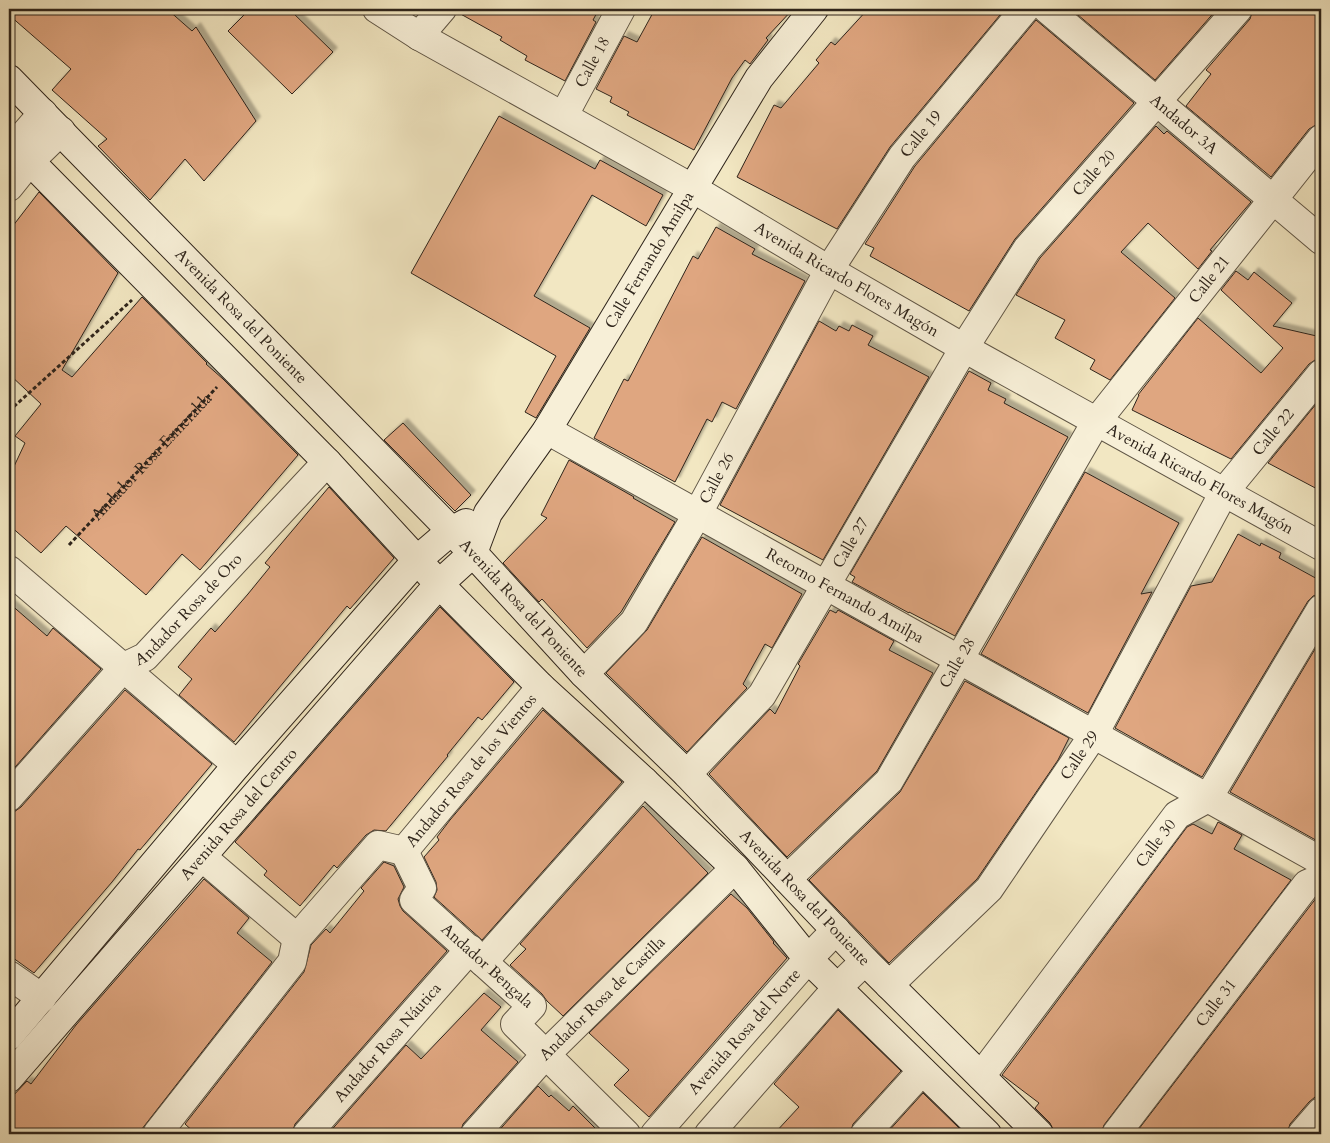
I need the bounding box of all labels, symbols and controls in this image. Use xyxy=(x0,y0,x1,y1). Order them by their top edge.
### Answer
street label: Calle 18 xyxy=(570,33,615,92)
street label: Andador 3A xyxy=(1145,89,1223,160)
street label: Calle 19 xyxy=(895,106,947,162)
street label: Calle 20 xyxy=(1067,145,1120,201)
street label: Calle Fernando Amilpa xyxy=(600,187,699,333)
street label: Avenida Ricardo Flores Magón xyxy=(750,217,943,342)
street label: Avenida Rosa del Poniente xyxy=(170,244,312,389)
street label: Calle 21 xyxy=(1184,251,1235,308)
street label: Andador Rosa Esmeralda xyxy=(86,388,217,525)
street label: Calle 22 xyxy=(1247,404,1299,461)
street label: Avenida Ricardo Flores Magón xyxy=(1103,418,1298,540)
street label: Calle 26 xyxy=(694,449,740,508)
street label: Calle 27 xyxy=(827,513,874,572)
street label: Avenida Rosa del Poniente xyxy=(454,534,593,682)
street label: Retorno Fernando Amilpa xyxy=(762,543,928,649)
street label: Andador Rosa de Oro xyxy=(131,548,248,671)
street label: Calle 28 xyxy=(934,633,981,692)
street label: Andador Rosa de los Vientos xyxy=(401,689,542,852)
street label: Calle 29 xyxy=(1055,726,1104,784)
street label: Avenida Rosa del Centro xyxy=(175,743,303,885)
street label: Calle 30 xyxy=(1130,815,1181,872)
street label: Avenida Rosa del Poniente xyxy=(735,825,875,971)
street label: Andador Bengala xyxy=(436,918,538,1013)
street label: Andador Rosa de Castilla xyxy=(534,931,670,1066)
street label: Avenida Rosa del Norte xyxy=(683,964,806,1099)
street label: Calle 31 xyxy=(1191,974,1242,1032)
street label: Andador Rosa Náutica xyxy=(329,978,446,1107)

